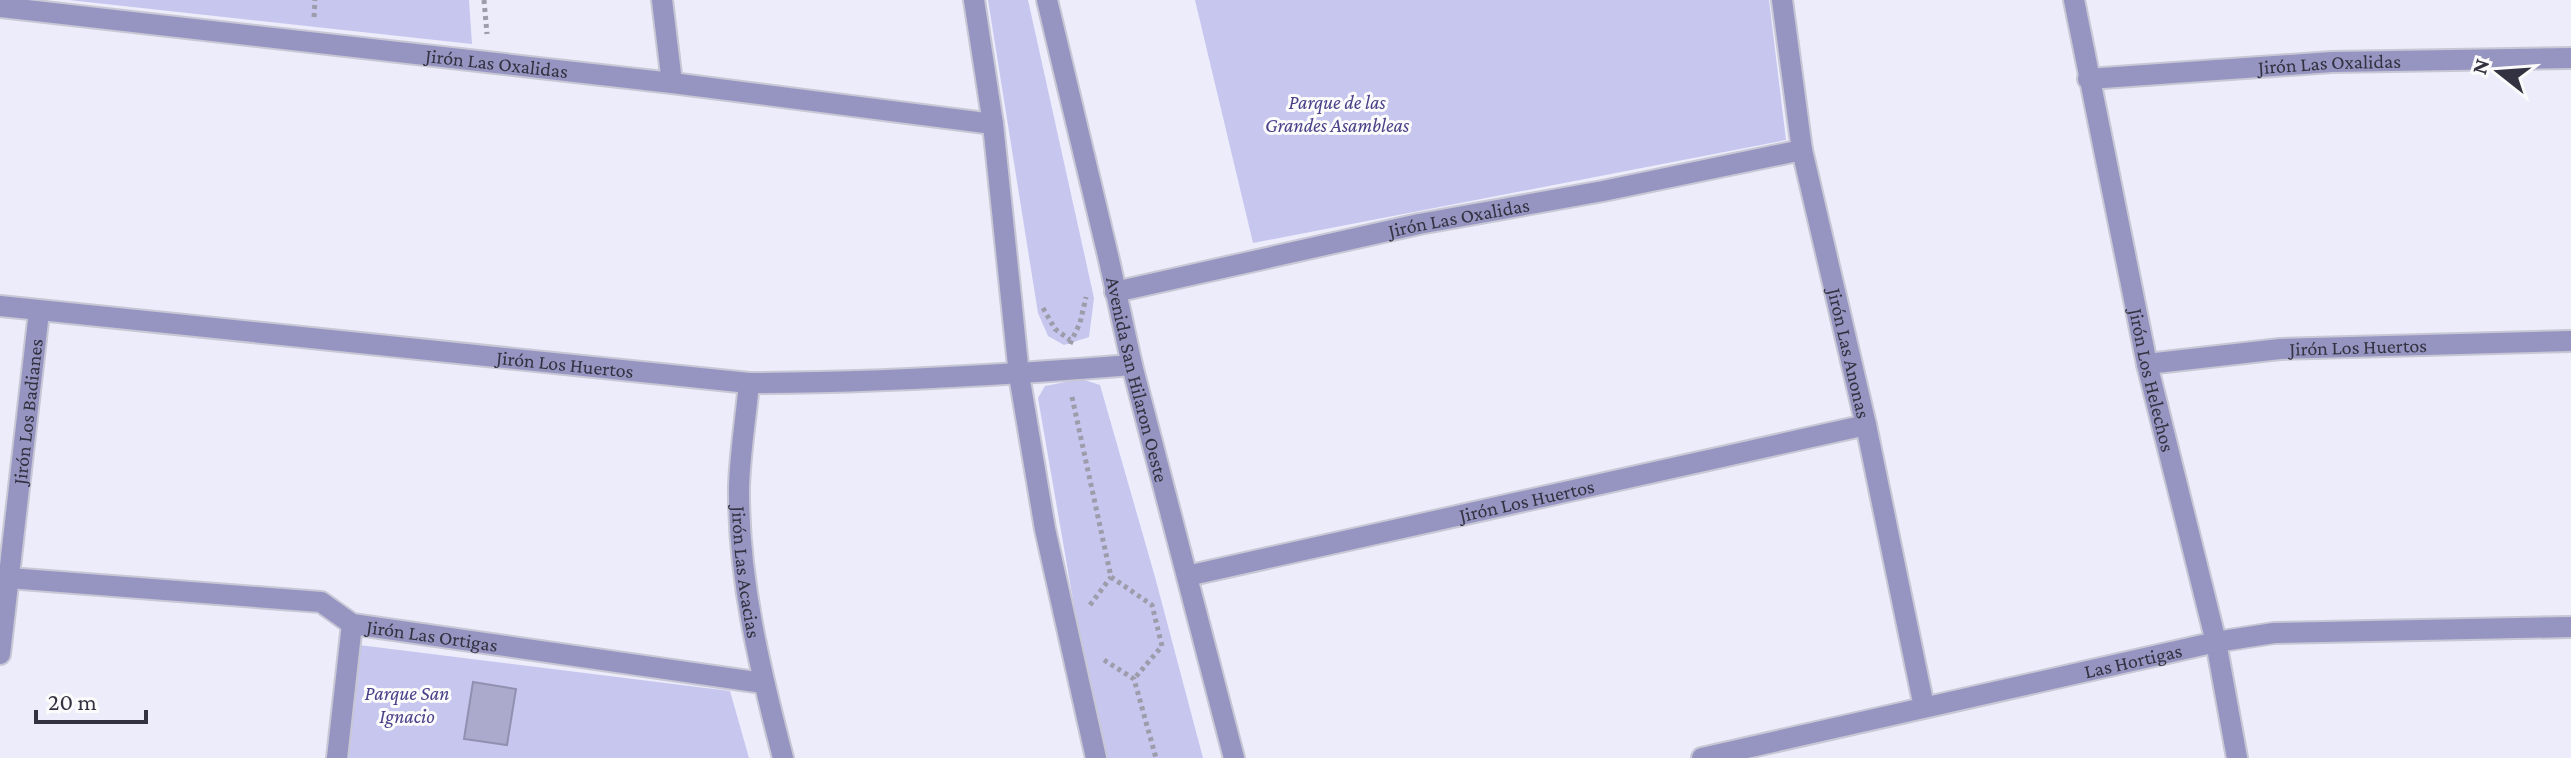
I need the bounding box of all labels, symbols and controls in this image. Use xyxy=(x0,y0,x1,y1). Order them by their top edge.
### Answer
north arrow xyxy=(2459,32,2539,112)
street label: Jirón Las Oxalidas xyxy=(422,44,569,82)
street label: Jirón Las Oxalidas xyxy=(2255,50,2401,79)
text: N xyxy=(2466,55,2494,77)
park label: Parque de las Grandes Asambleas xyxy=(1265,91,1410,136)
street label: Jirón Las Oxalidas xyxy=(1384,193,1531,243)
street label: Avenida San Hilaron Oeste xyxy=(1102,275,1173,485)
street label: Jirón Las Anonas xyxy=(1822,284,1875,421)
street label: Jirón Los Helechos xyxy=(2124,304,2179,454)
street label: Jirón Los Huertos xyxy=(2287,334,2427,361)
street label: Jirón Los Badianes xyxy=(8,337,47,488)
street label: Jirón Los Huertos xyxy=(493,346,635,382)
street label: Jirón Los Huertos xyxy=(1455,475,1596,528)
street label: Jirón Las Acacias xyxy=(727,504,766,640)
street label: Jirón Las Ortigas xyxy=(363,615,499,656)
street label: Las Hortigas xyxy=(2082,639,2184,682)
scale bar xyxy=(36,674,146,724)
park label: Parque San Ignacio xyxy=(365,682,449,728)
text: 20 m xyxy=(48,688,97,715)

